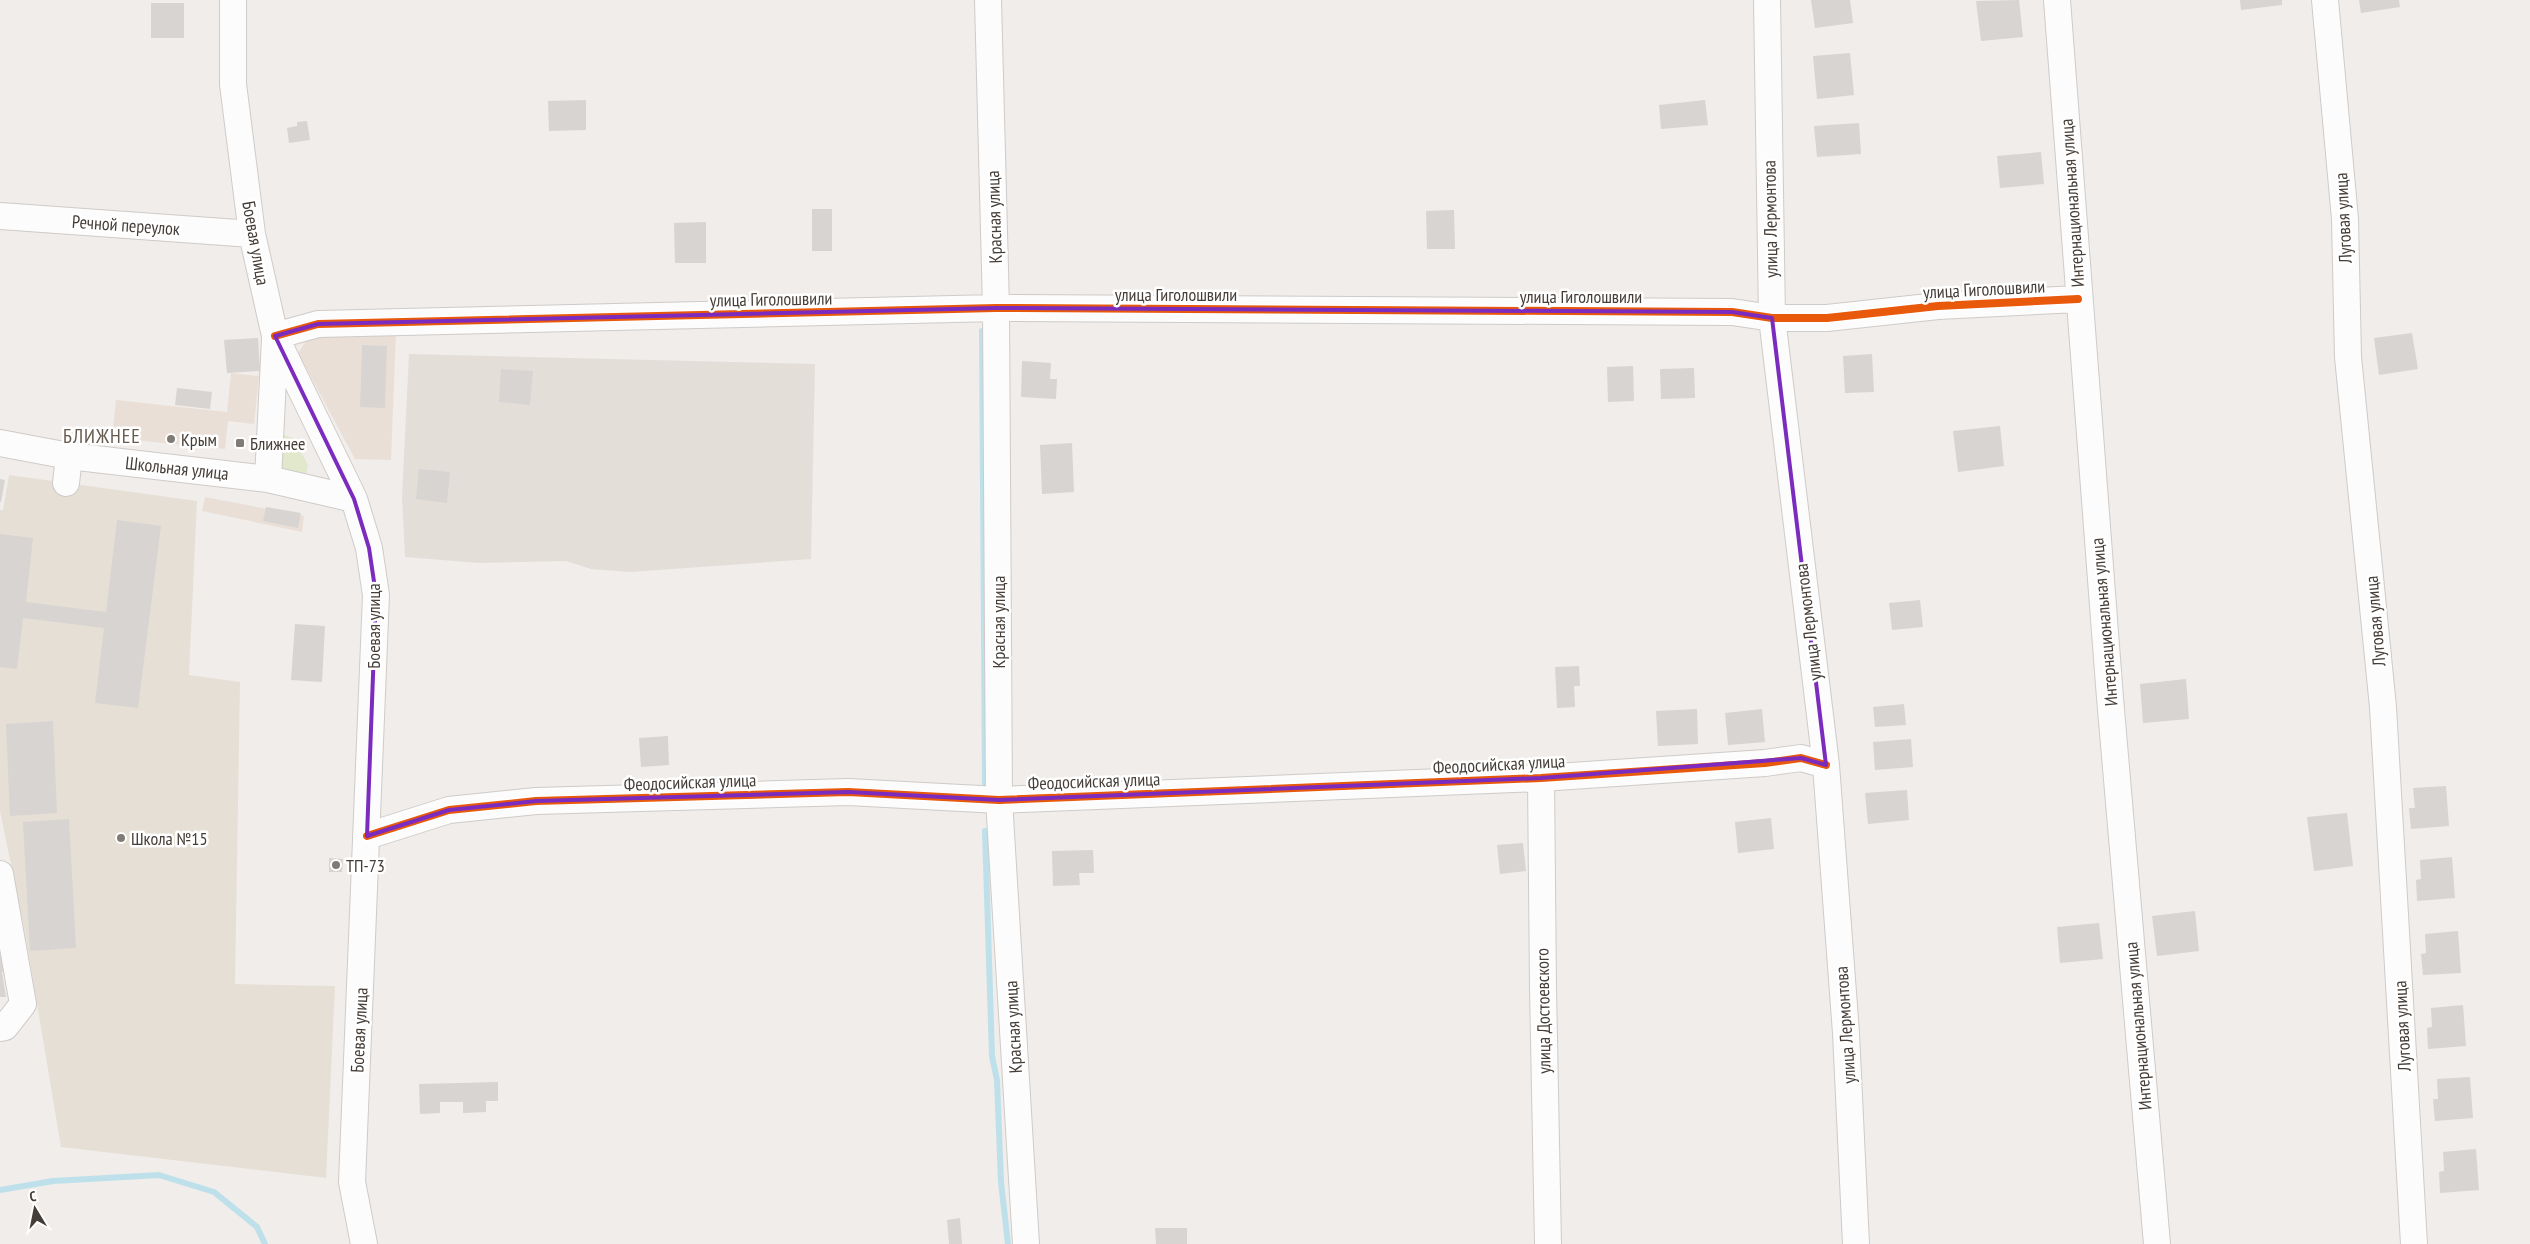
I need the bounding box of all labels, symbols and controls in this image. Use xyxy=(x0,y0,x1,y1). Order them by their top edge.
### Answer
street label: Интернациональная улица xyxy=(2055,118,2089,288)
street label: улица Лермонтова xyxy=(1757,160,1783,278)
street label: Красная улица xyxy=(981,170,1007,264)
street label: Луговая улица xyxy=(2329,172,2357,265)
street label: Боевая улица xyxy=(237,199,275,287)
street label: Речной переулок xyxy=(71,210,181,240)
street label: улица Гиголошвили xyxy=(1922,274,2046,304)
street label: улица Гиголошвили xyxy=(1115,283,1237,306)
street label: улица Гиголошвили xyxy=(1520,285,1642,308)
street label: улица Гиголошвили xyxy=(710,286,832,312)
district label: БЛИЖНЕЕ xyxy=(63,423,141,449)
place label: Крым xyxy=(181,428,217,451)
place label: Ближнее xyxy=(250,432,305,455)
marker: Крым xyxy=(165,433,177,445)
marker: Ближнее xyxy=(234,437,246,449)
street label: Школьная улица xyxy=(124,451,230,485)
street label: Интернациональная улица xyxy=(2085,537,2123,707)
street label: улица Лермонтова xyxy=(1789,562,1827,682)
street label: Луговая улица xyxy=(2360,575,2390,668)
street label: Красная улица xyxy=(987,576,1010,668)
street label: Боевая улица xyxy=(362,583,385,669)
street label: Феодосийская улица xyxy=(1432,749,1566,779)
street label: Феодосийская улица xyxy=(1027,767,1161,795)
street label: Феодосийская улица xyxy=(623,768,757,796)
place label: Школа №15 xyxy=(131,827,208,850)
marker: Школа №15 xyxy=(115,832,127,844)
place label: ТП-73 xyxy=(346,854,385,877)
marker: ТП-73 xyxy=(330,859,342,871)
street label: Интернациональная улица xyxy=(2119,941,2157,1111)
street label: улица Достоевского xyxy=(1530,948,1556,1074)
street label: улица Лермонтова xyxy=(1829,965,1861,1085)
street label: Красная улица xyxy=(999,980,1027,1074)
street label: Луговая улица xyxy=(2388,980,2416,1073)
street label: Боевая улица xyxy=(345,987,373,1073)
north arrow xyxy=(10,1184,60,1234)
text: С xyxy=(28,1187,38,1206)

